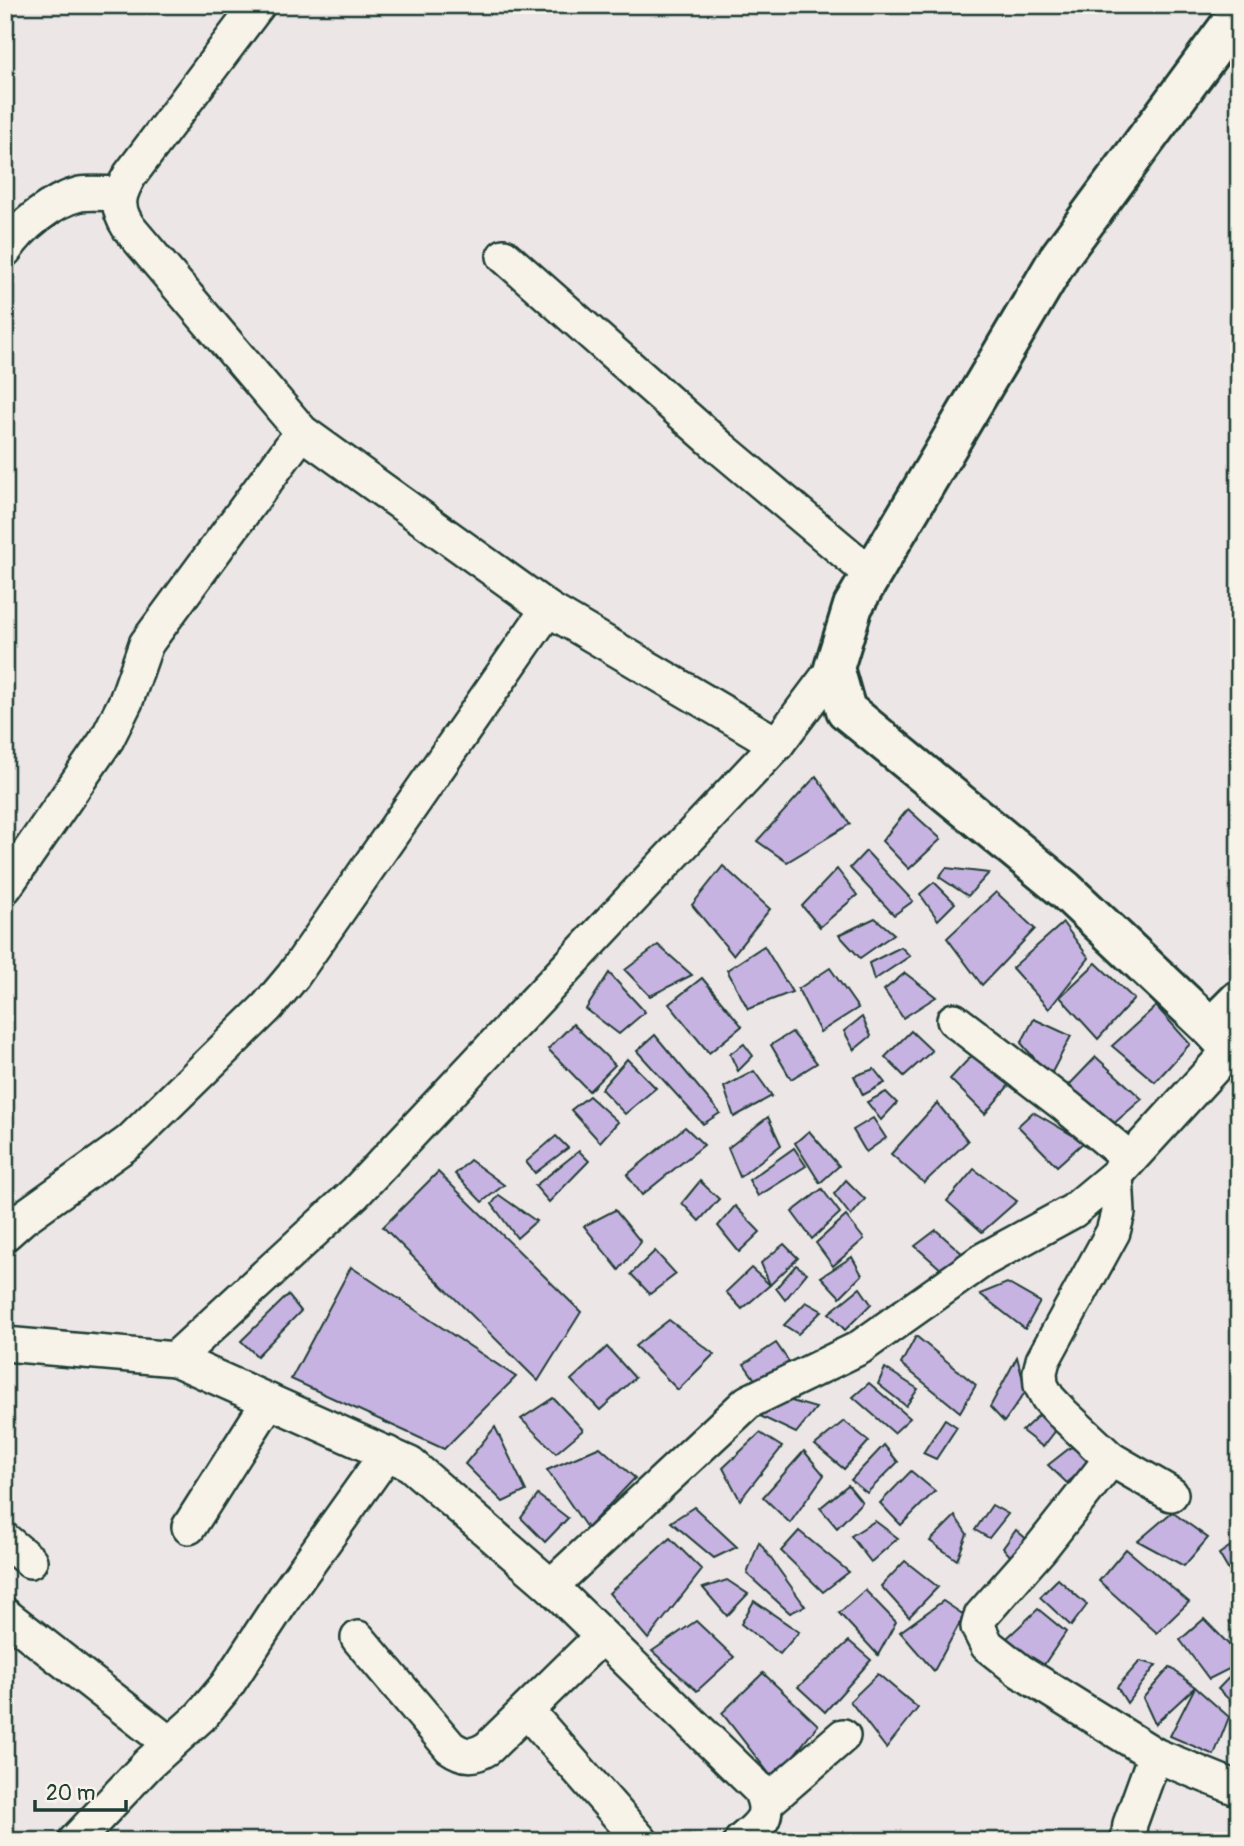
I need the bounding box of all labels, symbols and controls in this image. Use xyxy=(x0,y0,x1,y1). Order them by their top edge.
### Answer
scale bar xyxy=(35,1769,126,1813)
text: 20 m xyxy=(46,1780,95,1807)

